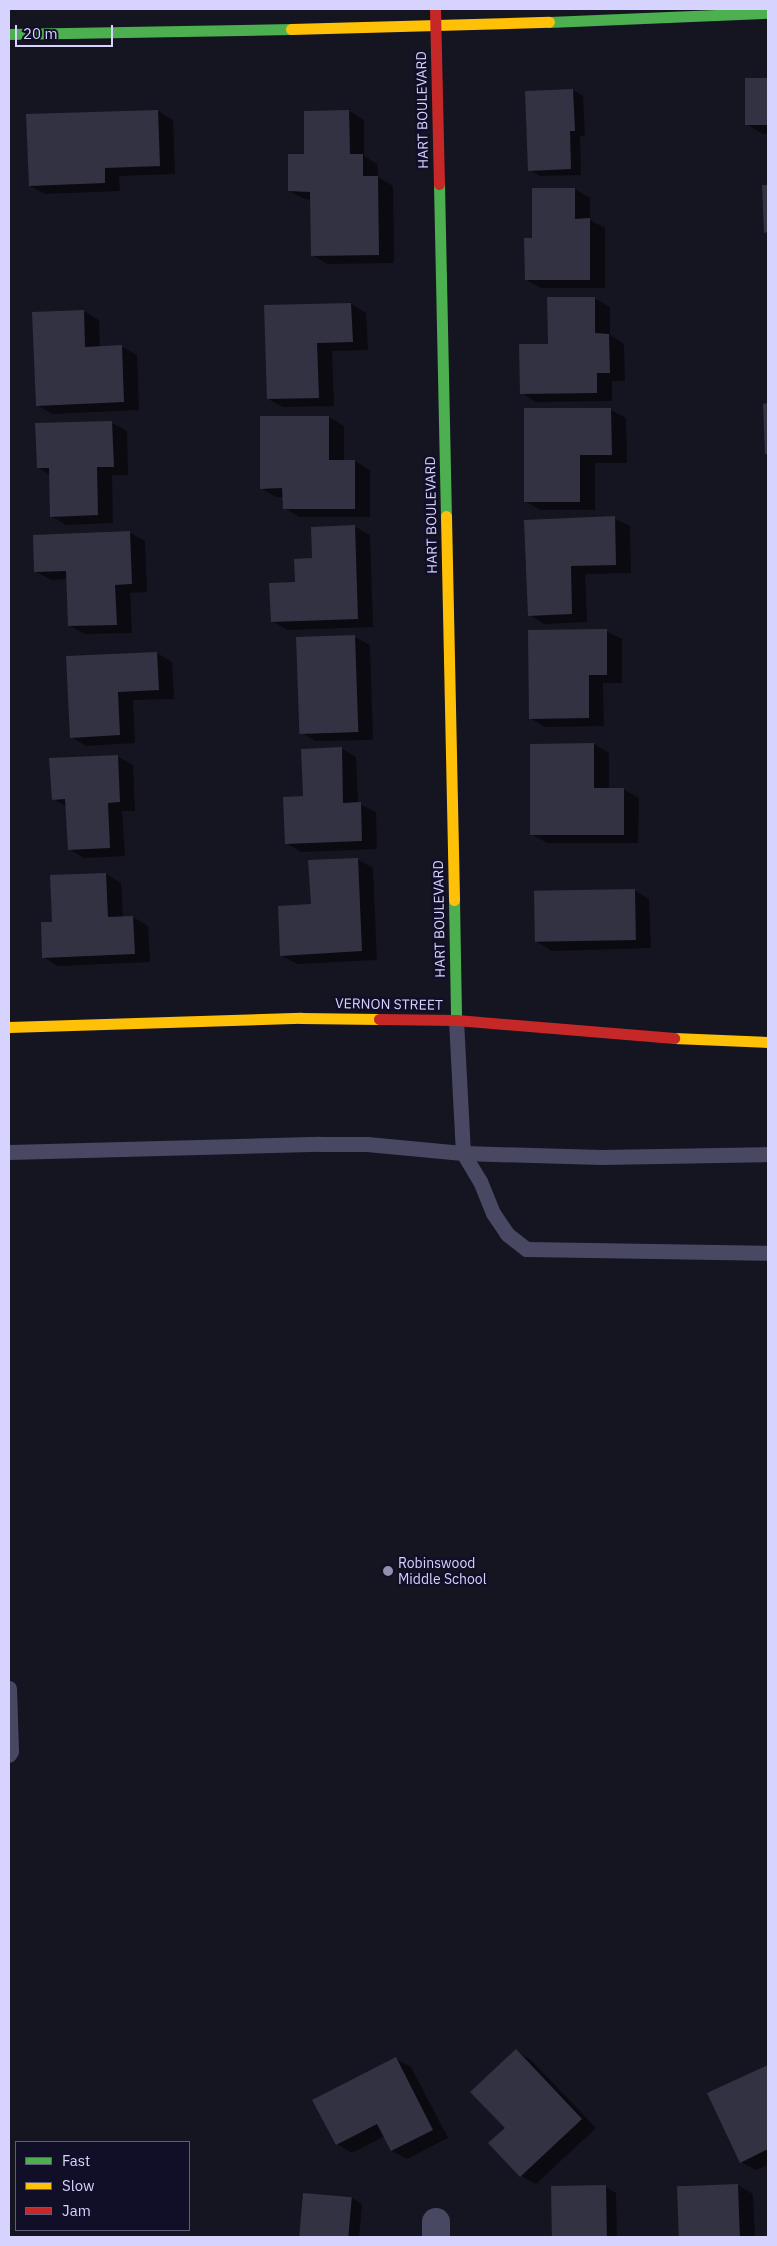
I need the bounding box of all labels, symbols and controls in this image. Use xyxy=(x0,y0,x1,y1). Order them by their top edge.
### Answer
scale bar xyxy=(18,15,115,47)
text: 20 m xyxy=(23,24,58,43)
street label: HART BOULEVARD xyxy=(413,51,431,169)
street label: HART BOULEVARD xyxy=(422,456,440,574)
street label: HART BOULEVARD xyxy=(430,860,448,978)
street label: VERNON STREET xyxy=(335,995,443,1013)
place label: Robinswood Middle School xyxy=(398,1555,487,1588)
marker: Robinswood Middle School xyxy=(382,1565,394,1577)
legend xyxy=(15,2141,190,2231)
text: Fast xyxy=(62,2151,90,2170)
text: Slow xyxy=(62,2176,95,2195)
text: Jam xyxy=(62,2201,91,2220)

